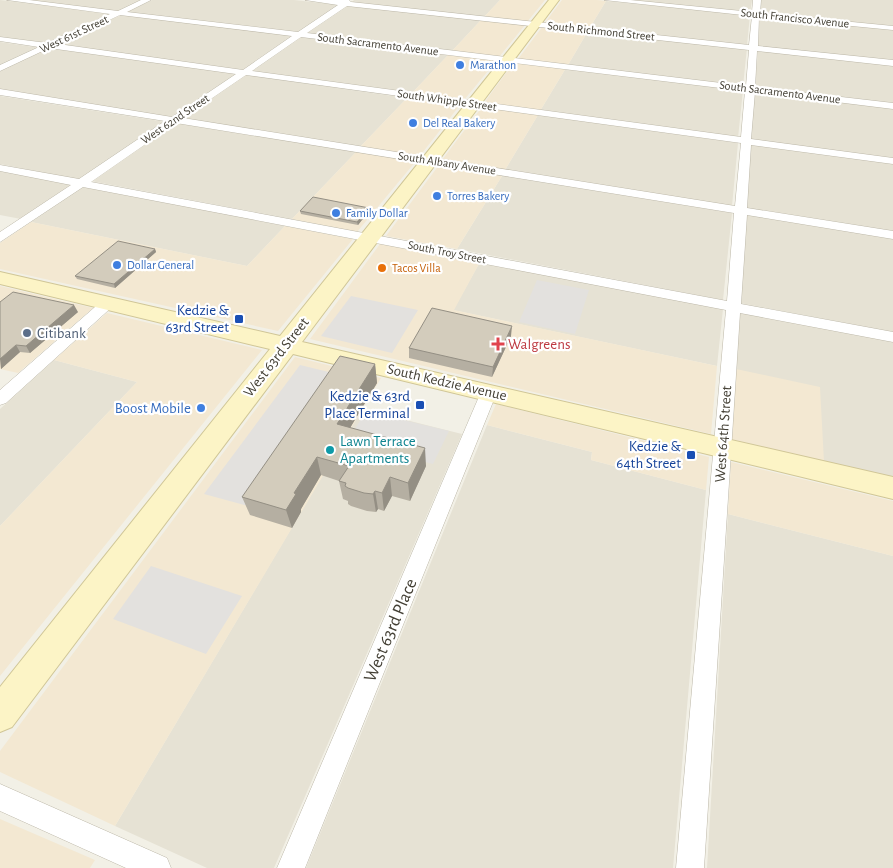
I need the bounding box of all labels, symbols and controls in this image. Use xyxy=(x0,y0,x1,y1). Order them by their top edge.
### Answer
street label: South Francisco Avenue xyxy=(740,6,850,30)
street label: West 61st Street xyxy=(38,13,110,55)
street label: South Richmond Street xyxy=(547,19,655,43)
street label: South Sacramento Avenue xyxy=(317,31,439,57)
marker: Marathon xyxy=(454,59,466,71)
place label: Marathon xyxy=(470,59,516,71)
street label: South Sacramento Avenue xyxy=(719,79,841,105)
street label: South Whipple Street xyxy=(397,87,498,113)
street label: West 62nd Street xyxy=(139,92,212,146)
marker: Del Real Bakery xyxy=(407,117,419,129)
place label: Del Real Bakery xyxy=(423,117,495,130)
street label: South Albany Avenue xyxy=(397,149,497,178)
marker: Torres Bakery xyxy=(431,190,443,202)
place label: Torres Bakery xyxy=(447,190,510,203)
marker: Family Dollar xyxy=(330,207,342,219)
place label: Family Dollar xyxy=(346,207,408,220)
street label: South Troy Street xyxy=(407,239,487,266)
marker: Dollar General xyxy=(111,259,123,271)
place label: Dollar General xyxy=(127,259,194,271)
marker: Tacos Villa xyxy=(376,262,388,274)
place label: Tacos Villa xyxy=(392,262,441,274)
place label: Kedzie & 63rd Street xyxy=(165,303,230,335)
marker: Kedzie & 63rd Street xyxy=(233,313,245,325)
street label: West 63rd Street xyxy=(241,315,312,400)
place label: Citibank xyxy=(37,326,86,341)
marker: Citibank xyxy=(21,327,33,339)
place label: Walgreens xyxy=(508,337,570,352)
marker: Walgreens xyxy=(492,338,504,350)
street label: South Kedzie Avenue xyxy=(386,361,508,404)
street label: West 64th Street xyxy=(713,385,734,483)
place label: Kedzie & 63rd Place Terminal xyxy=(324,389,410,421)
marker: Kedzie & 63rd Place Terminal xyxy=(414,399,426,411)
place label: Boost Mobile xyxy=(115,401,191,416)
marker: Boost Mobile xyxy=(195,402,207,414)
place label: Lawn Terrace Apartments xyxy=(340,434,416,466)
place label: Kedzie & 64th Street xyxy=(616,439,682,471)
marker: Lawn Terrace Apartments xyxy=(324,444,336,456)
marker: Kedzie & 64th Street xyxy=(685,449,697,461)
street label: West 63rd Place xyxy=(361,576,421,685)

